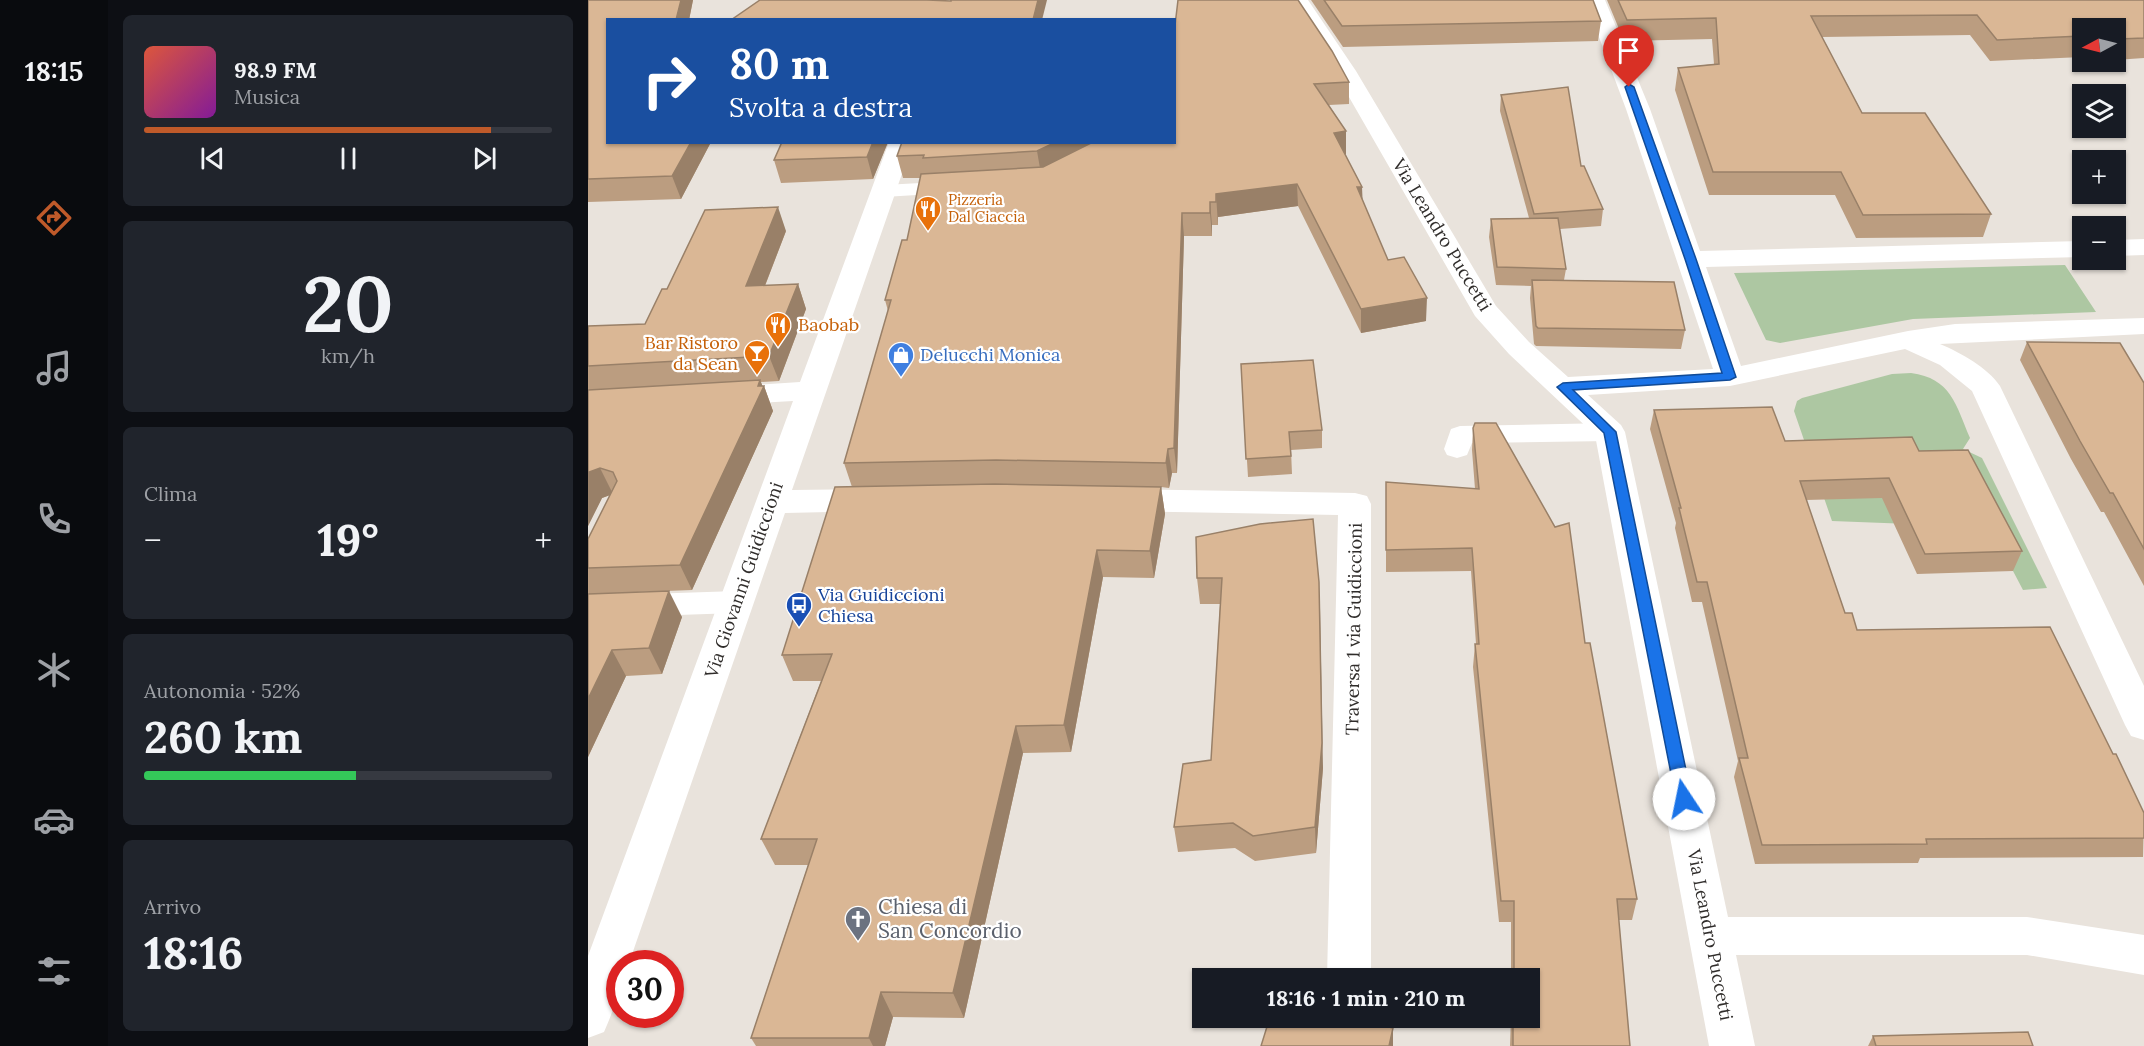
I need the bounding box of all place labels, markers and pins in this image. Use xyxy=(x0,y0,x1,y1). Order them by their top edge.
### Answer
pin xyxy=(1603,25,1654,87)
place label: Pizzeria Dal Ciaccia xyxy=(948,190,1025,226)
restaurant icon: Pizzeria Dal Ciaccia xyxy=(913,194,943,232)
restaurant icon: Baobab xyxy=(763,310,793,348)
place label: Baobab xyxy=(798,313,859,336)
place label: Bar Ristoro da Sean xyxy=(645,331,738,375)
bar icon: Bar Ristoro da Sean xyxy=(742,338,772,376)
shop icon: Delucchi Monica xyxy=(886,340,916,378)
place label: Delucchi Monica xyxy=(920,343,1060,366)
place label: Via Guidiccioni Chiesa xyxy=(817,583,945,627)
bus stop icon: Via Guidiccioni Chiesa xyxy=(784,590,814,628)
place label: Chiesa di San Concordio xyxy=(878,893,1022,944)
church icon: Chiesa di San Concordio xyxy=(843,904,873,942)

